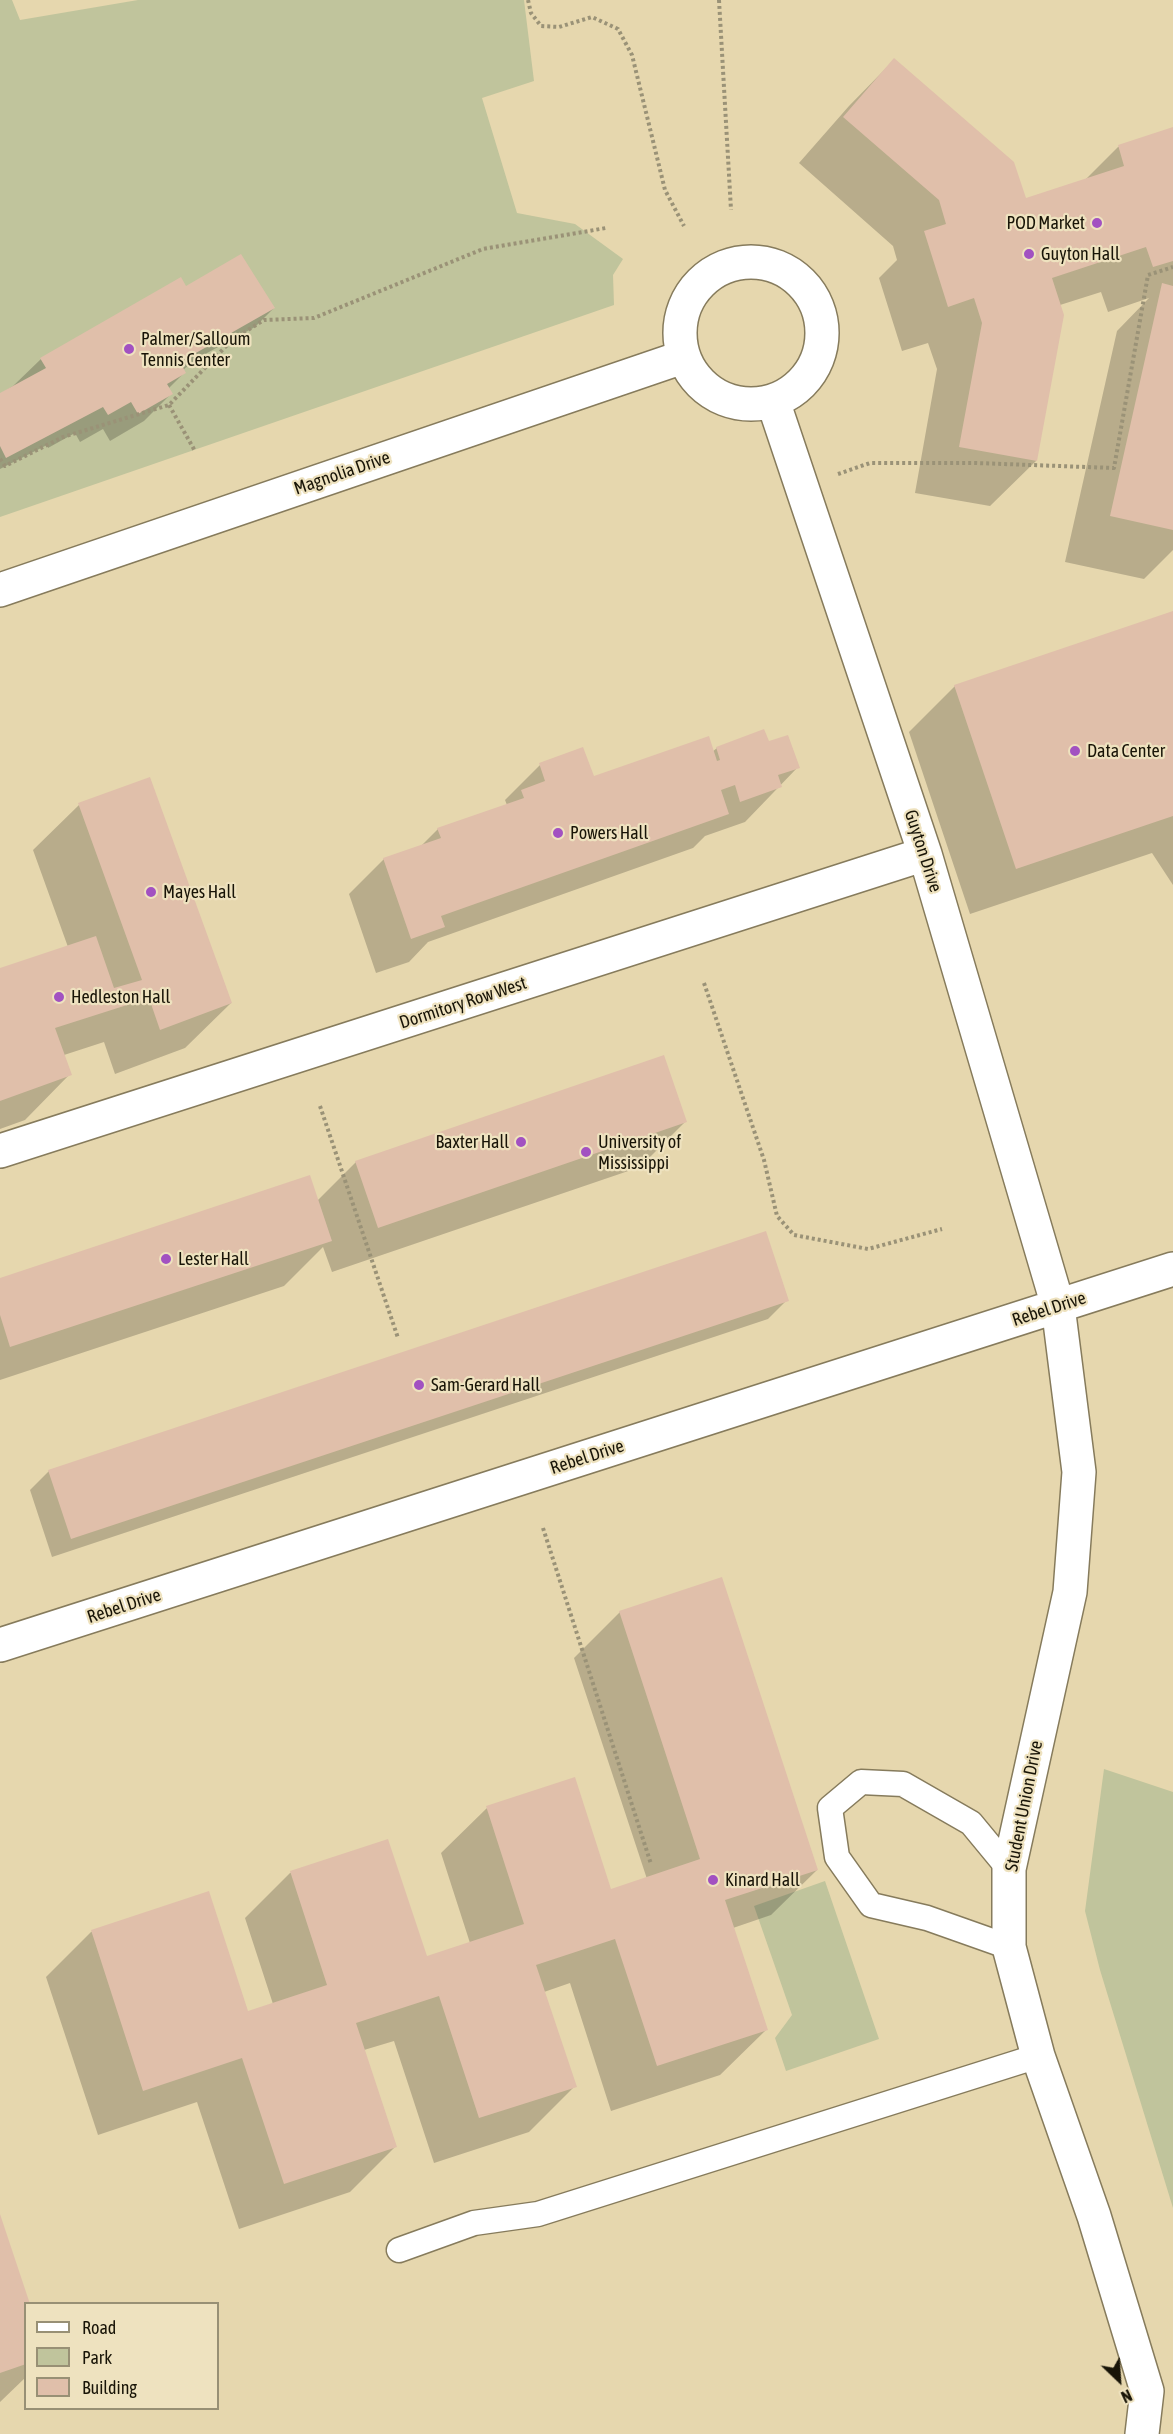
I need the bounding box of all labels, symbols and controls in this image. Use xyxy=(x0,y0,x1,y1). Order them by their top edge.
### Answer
place label: POD Market xyxy=(1006,212,1085,234)
marker: POD Market xyxy=(1090,216,1104,230)
place label: Guyton Hall xyxy=(1041,243,1120,265)
marker: Guyton Hall xyxy=(1022,247,1036,261)
place label: Palmer/Salloum Tennis Center xyxy=(141,328,251,370)
marker: Palmer/Salloum Tennis Center xyxy=(122,342,136,356)
street label: Magnolia Drive xyxy=(291,447,393,499)
place label: Data Center xyxy=(1087,740,1165,762)
marker: Data Center xyxy=(1068,744,1082,758)
street label: Guyton Drive xyxy=(900,807,946,895)
place label: Powers Hall xyxy=(570,822,648,844)
marker: Powers Hall xyxy=(551,826,565,840)
place label: Mayes Hall xyxy=(163,881,236,903)
marker: Mayes Hall xyxy=(144,885,158,899)
street label: Dormitory Row West xyxy=(397,972,529,1034)
place label: Hedleston Hall xyxy=(71,986,170,1008)
marker: Hedleston Hall xyxy=(52,990,66,1004)
place label: Baxter Hall xyxy=(436,1131,509,1153)
place label: University of Mississippi xyxy=(598,1131,681,1174)
marker: Baxter Hall xyxy=(514,1135,528,1149)
marker: University of Mississippi xyxy=(579,1145,593,1159)
place label: Lester Hall xyxy=(178,1248,249,1270)
marker: Lester Hall xyxy=(159,1252,173,1266)
street label: Rebel Drive xyxy=(1009,1287,1089,1331)
place label: Sam-Gerard Hall xyxy=(431,1374,540,1396)
marker: Sam-Gerard Hall xyxy=(412,1378,426,1392)
street label: Rebel Drive xyxy=(547,1435,627,1479)
street label: Rebel Drive xyxy=(84,1584,164,1628)
street label: Student Union Drive xyxy=(1001,1739,1047,1873)
place label: Kinard Hall xyxy=(725,1869,800,1891)
marker: Kinard Hall xyxy=(706,1873,720,1887)
legend xyxy=(24,2302,219,2410)
text: Road xyxy=(82,2317,116,2338)
text: Park xyxy=(82,2347,112,2368)
north arrow xyxy=(1089,2350,1149,2410)
text: Building xyxy=(82,2377,137,2398)
text: N xyxy=(1119,2386,1135,2406)

